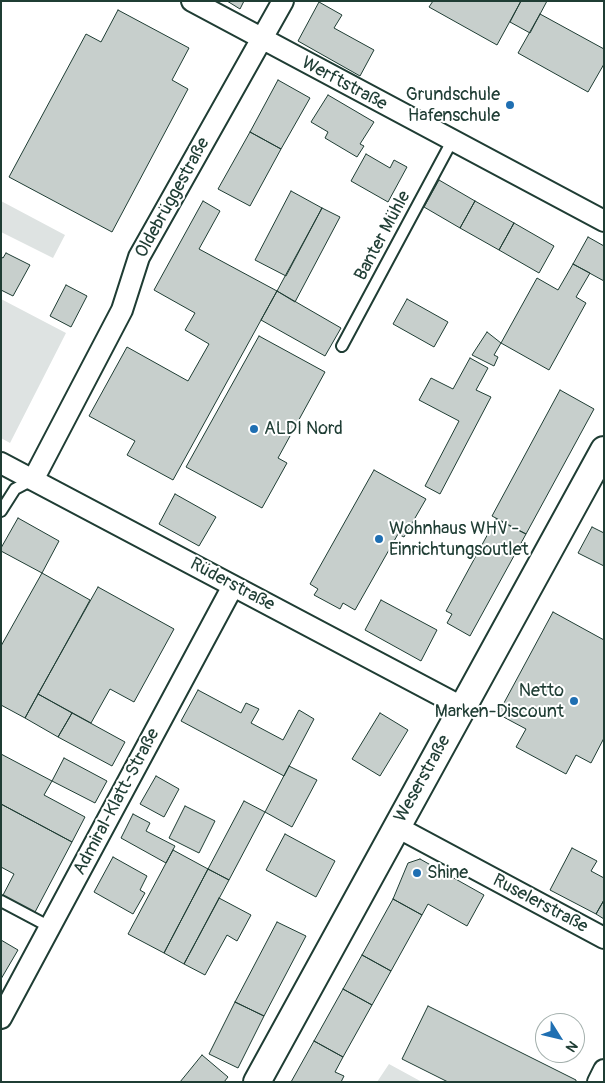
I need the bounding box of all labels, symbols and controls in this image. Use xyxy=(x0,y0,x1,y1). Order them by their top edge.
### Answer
street label: Werftstraße xyxy=(297,52,391,116)
place label: Grundschule Hafenschule xyxy=(406,84,500,126)
marker: Grundschule Hafenschule xyxy=(504,99,516,111)
street label: Oldebrüggestraße xyxy=(131,134,215,262)
street label: Banter Mühle xyxy=(350,188,416,284)
place label: ALDI Nord xyxy=(264,418,343,440)
marker: ALDI Nord xyxy=(248,423,260,435)
place label: Wohnhaus WHV - Einrichtungsoutlet xyxy=(389,518,529,560)
marker: Wohnhaus WHV - Einrichtungsoutlet xyxy=(373,533,385,545)
street label: Rüderstraße xyxy=(186,554,278,616)
place label: Netto Marken-Discount xyxy=(435,680,564,722)
marker: Netto Marken-Discount xyxy=(568,695,580,707)
street label: Admiral-Klatt-Straße xyxy=(69,725,165,879)
street label: Weserstraße xyxy=(390,732,456,826)
place label: Shine xyxy=(427,862,468,884)
marker: Shine xyxy=(411,867,423,879)
street label: Ruselerstraße xyxy=(489,870,591,938)
north arrow xyxy=(535,1013,585,1063)
text: N xyxy=(562,1038,581,1055)

